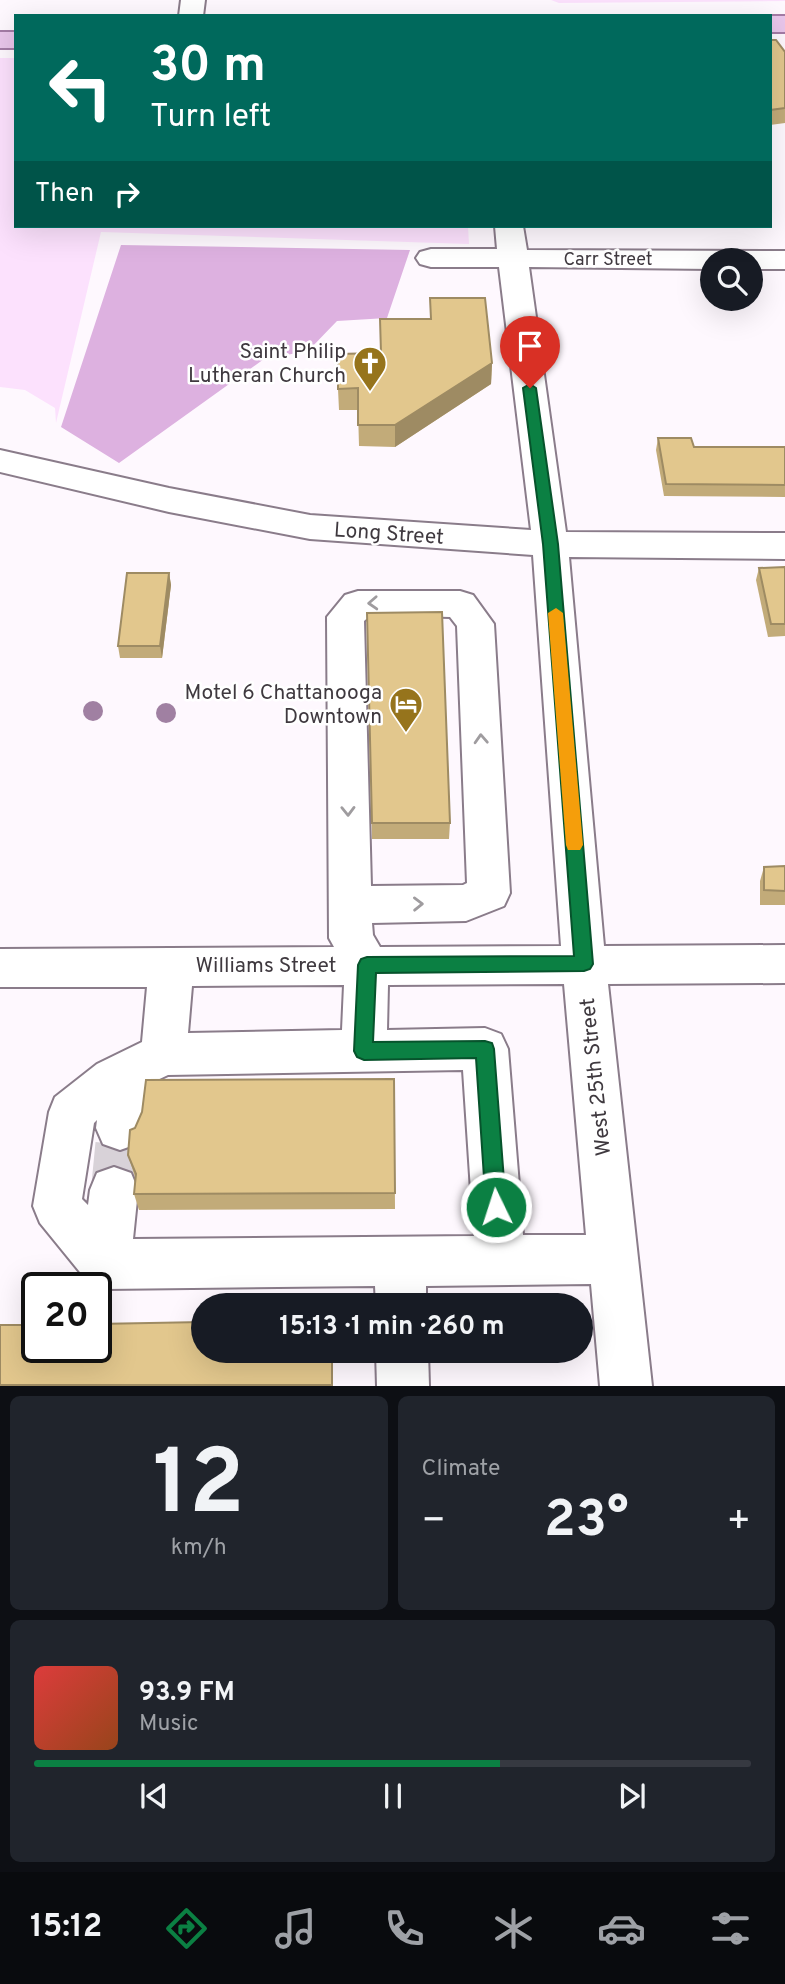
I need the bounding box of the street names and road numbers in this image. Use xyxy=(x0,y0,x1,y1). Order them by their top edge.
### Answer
street label: Carr Street xyxy=(563,249,653,272)
street label: Long Street xyxy=(333,517,445,552)
street label: Williams Street xyxy=(195,953,337,980)
street label: West 25th Street xyxy=(575,996,618,1157)

